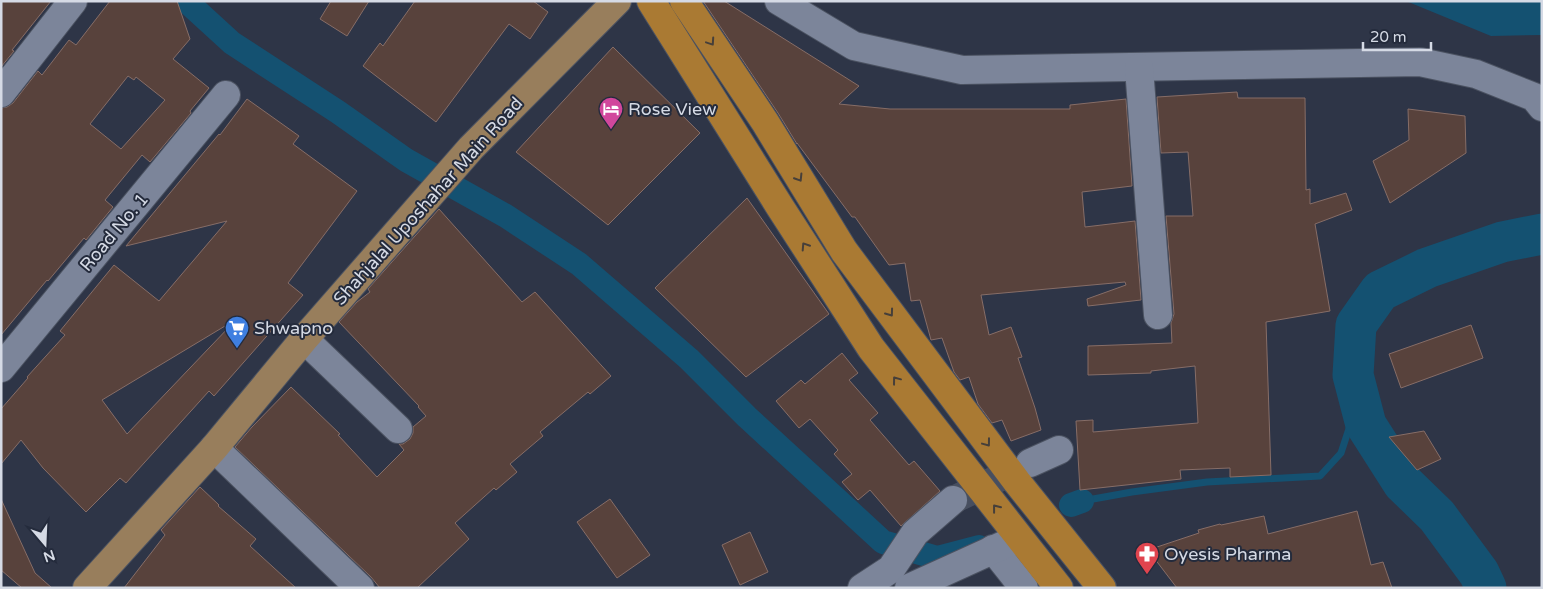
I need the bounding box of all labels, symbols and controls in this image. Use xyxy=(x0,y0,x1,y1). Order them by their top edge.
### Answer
scale bar xyxy=(1363,20,1430,52)
text: 20 m xyxy=(1370,28,1407,46)
one-way arrow xyxy=(705,36,714,46)
street label: Shahjalal Uposhahar Main Road xyxy=(329,92,527,310)
hotel icon: Rose View xyxy=(598,96,624,130)
place label: Rose View xyxy=(628,98,716,120)
one-way arrow xyxy=(793,173,803,182)
street label: Road No. 1 xyxy=(75,188,153,276)
one-way arrow xyxy=(801,242,811,251)
one-way arrow xyxy=(884,307,893,317)
supermarket icon: Shwapno xyxy=(224,315,250,349)
place label: Shwapno xyxy=(254,317,333,339)
one-way arrow xyxy=(893,377,901,386)
one-way arrow xyxy=(982,437,990,446)
one-way arrow xyxy=(993,505,1001,514)
north arrow xyxy=(20,519,70,569)
pharmacy icon: Oyesis Pharma xyxy=(1134,541,1160,575)
place label: Oyesis Pharma xyxy=(1164,543,1291,565)
text: N xyxy=(41,546,57,566)

